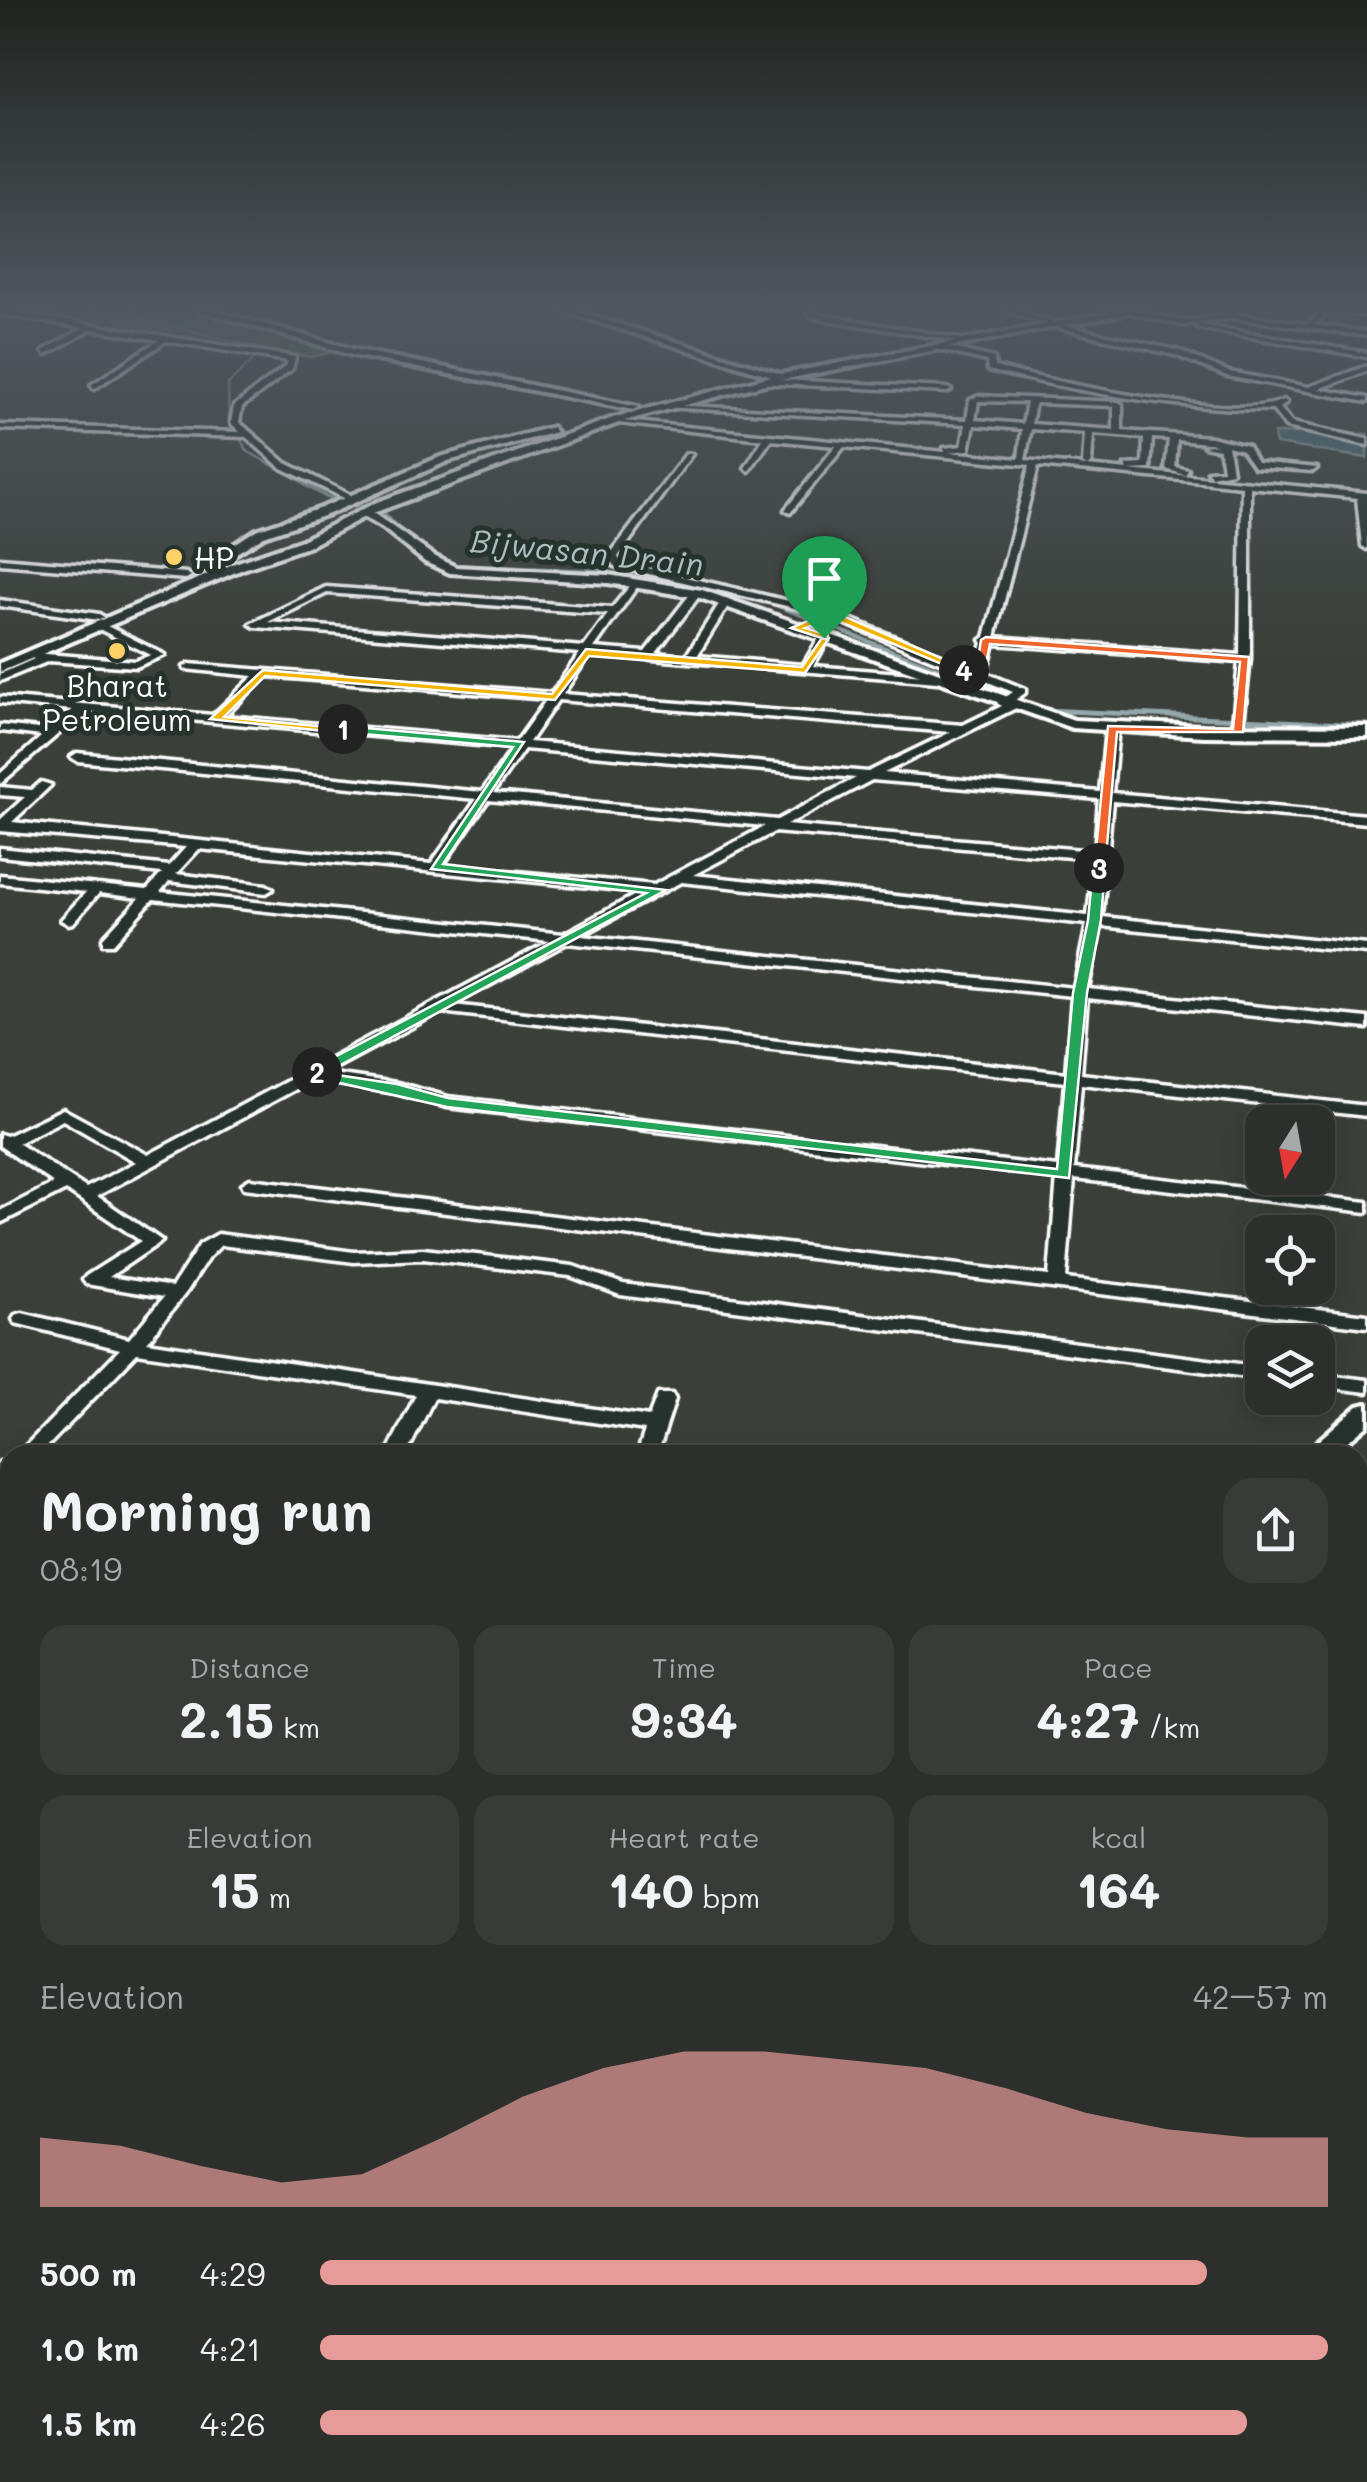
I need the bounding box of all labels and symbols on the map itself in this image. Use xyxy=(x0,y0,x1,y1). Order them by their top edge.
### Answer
water label: Bijwasan Drain xyxy=(468,518,706,584)
pin xyxy=(782,536,867,639)
place label: HP xyxy=(194,537,234,577)
marker: HP xyxy=(163,546,185,568)
marker: Bharat Petroleum xyxy=(106,640,128,662)
pin: 4 xyxy=(939,645,989,695)
place label: Bharat Petroleum xyxy=(42,665,192,739)
pin: 1 xyxy=(318,704,368,754)
pin: 3 xyxy=(1074,843,1124,893)
pin: 2 xyxy=(292,1047,342,1097)
north arrow xyxy=(1245,1105,1335,1195)

